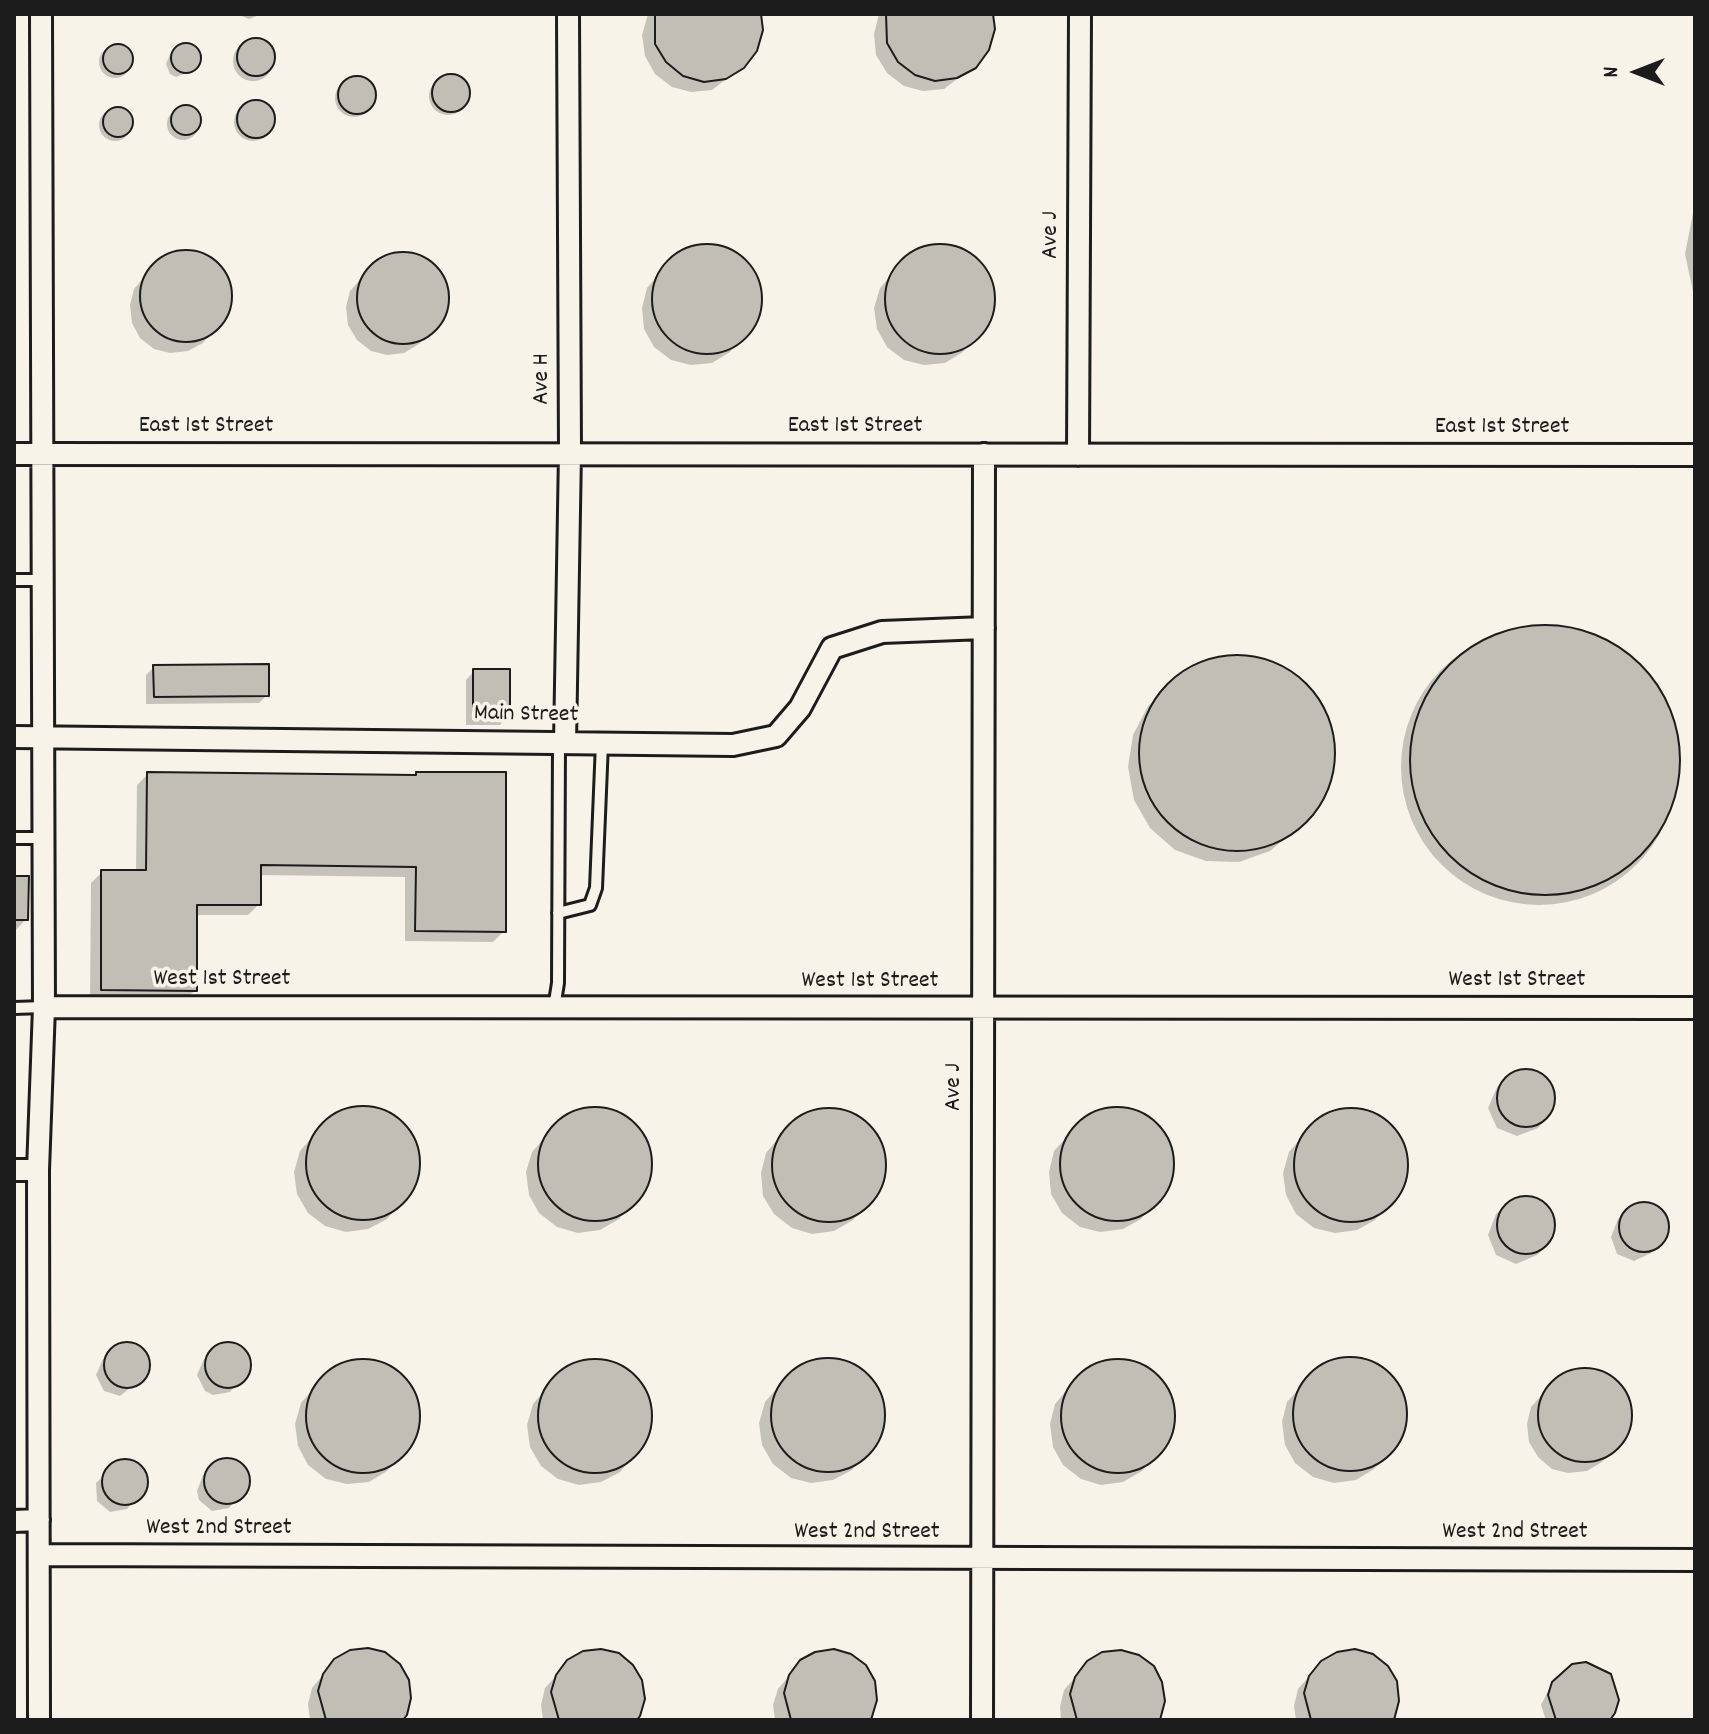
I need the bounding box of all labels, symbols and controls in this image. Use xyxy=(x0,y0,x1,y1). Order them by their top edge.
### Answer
north arrow xyxy=(1597,32,1677,112)
text: N xyxy=(1597,67,1628,77)
street label: Ave J xyxy=(1039,211,1067,259)
street label: Ave H xyxy=(530,353,558,405)
street label: East 1st Street xyxy=(139,414,273,442)
street label: East 1st Street xyxy=(788,414,922,442)
street label: East 1st Street xyxy=(1435,415,1569,443)
street label: Main Street xyxy=(473,701,579,731)
street label: West 1st Street xyxy=(154,967,290,995)
street label: West 1st Street xyxy=(1449,968,1585,996)
street label: West 1st Street xyxy=(802,969,938,997)
street label: Ave J xyxy=(942,1063,970,1111)
street label: West 2nd Street xyxy=(146,1516,292,1544)
street label: West 2nd Street xyxy=(794,1520,940,1548)
street label: West 2nd Street xyxy=(1442,1520,1588,1548)

